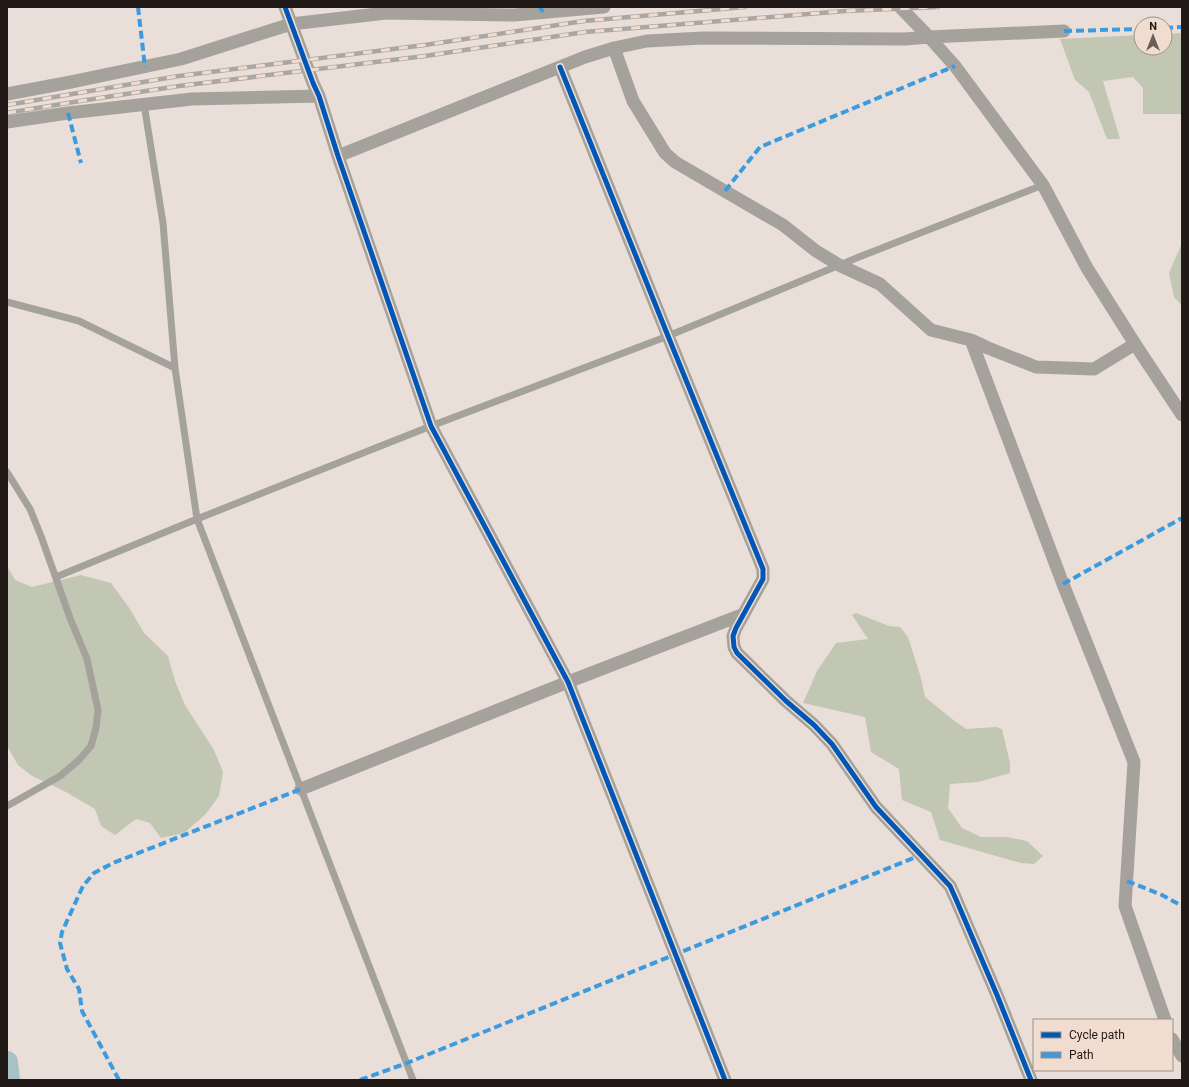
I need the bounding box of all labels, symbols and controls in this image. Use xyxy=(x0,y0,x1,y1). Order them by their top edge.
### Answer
north arrow xyxy=(1133,16,1173,56)
text: N xyxy=(1149,20,1157,33)
legend xyxy=(1033,1019,1173,1071)
text: Cycle path xyxy=(1069,1028,1125,1042)
text: Path xyxy=(1069,1048,1094,1062)

